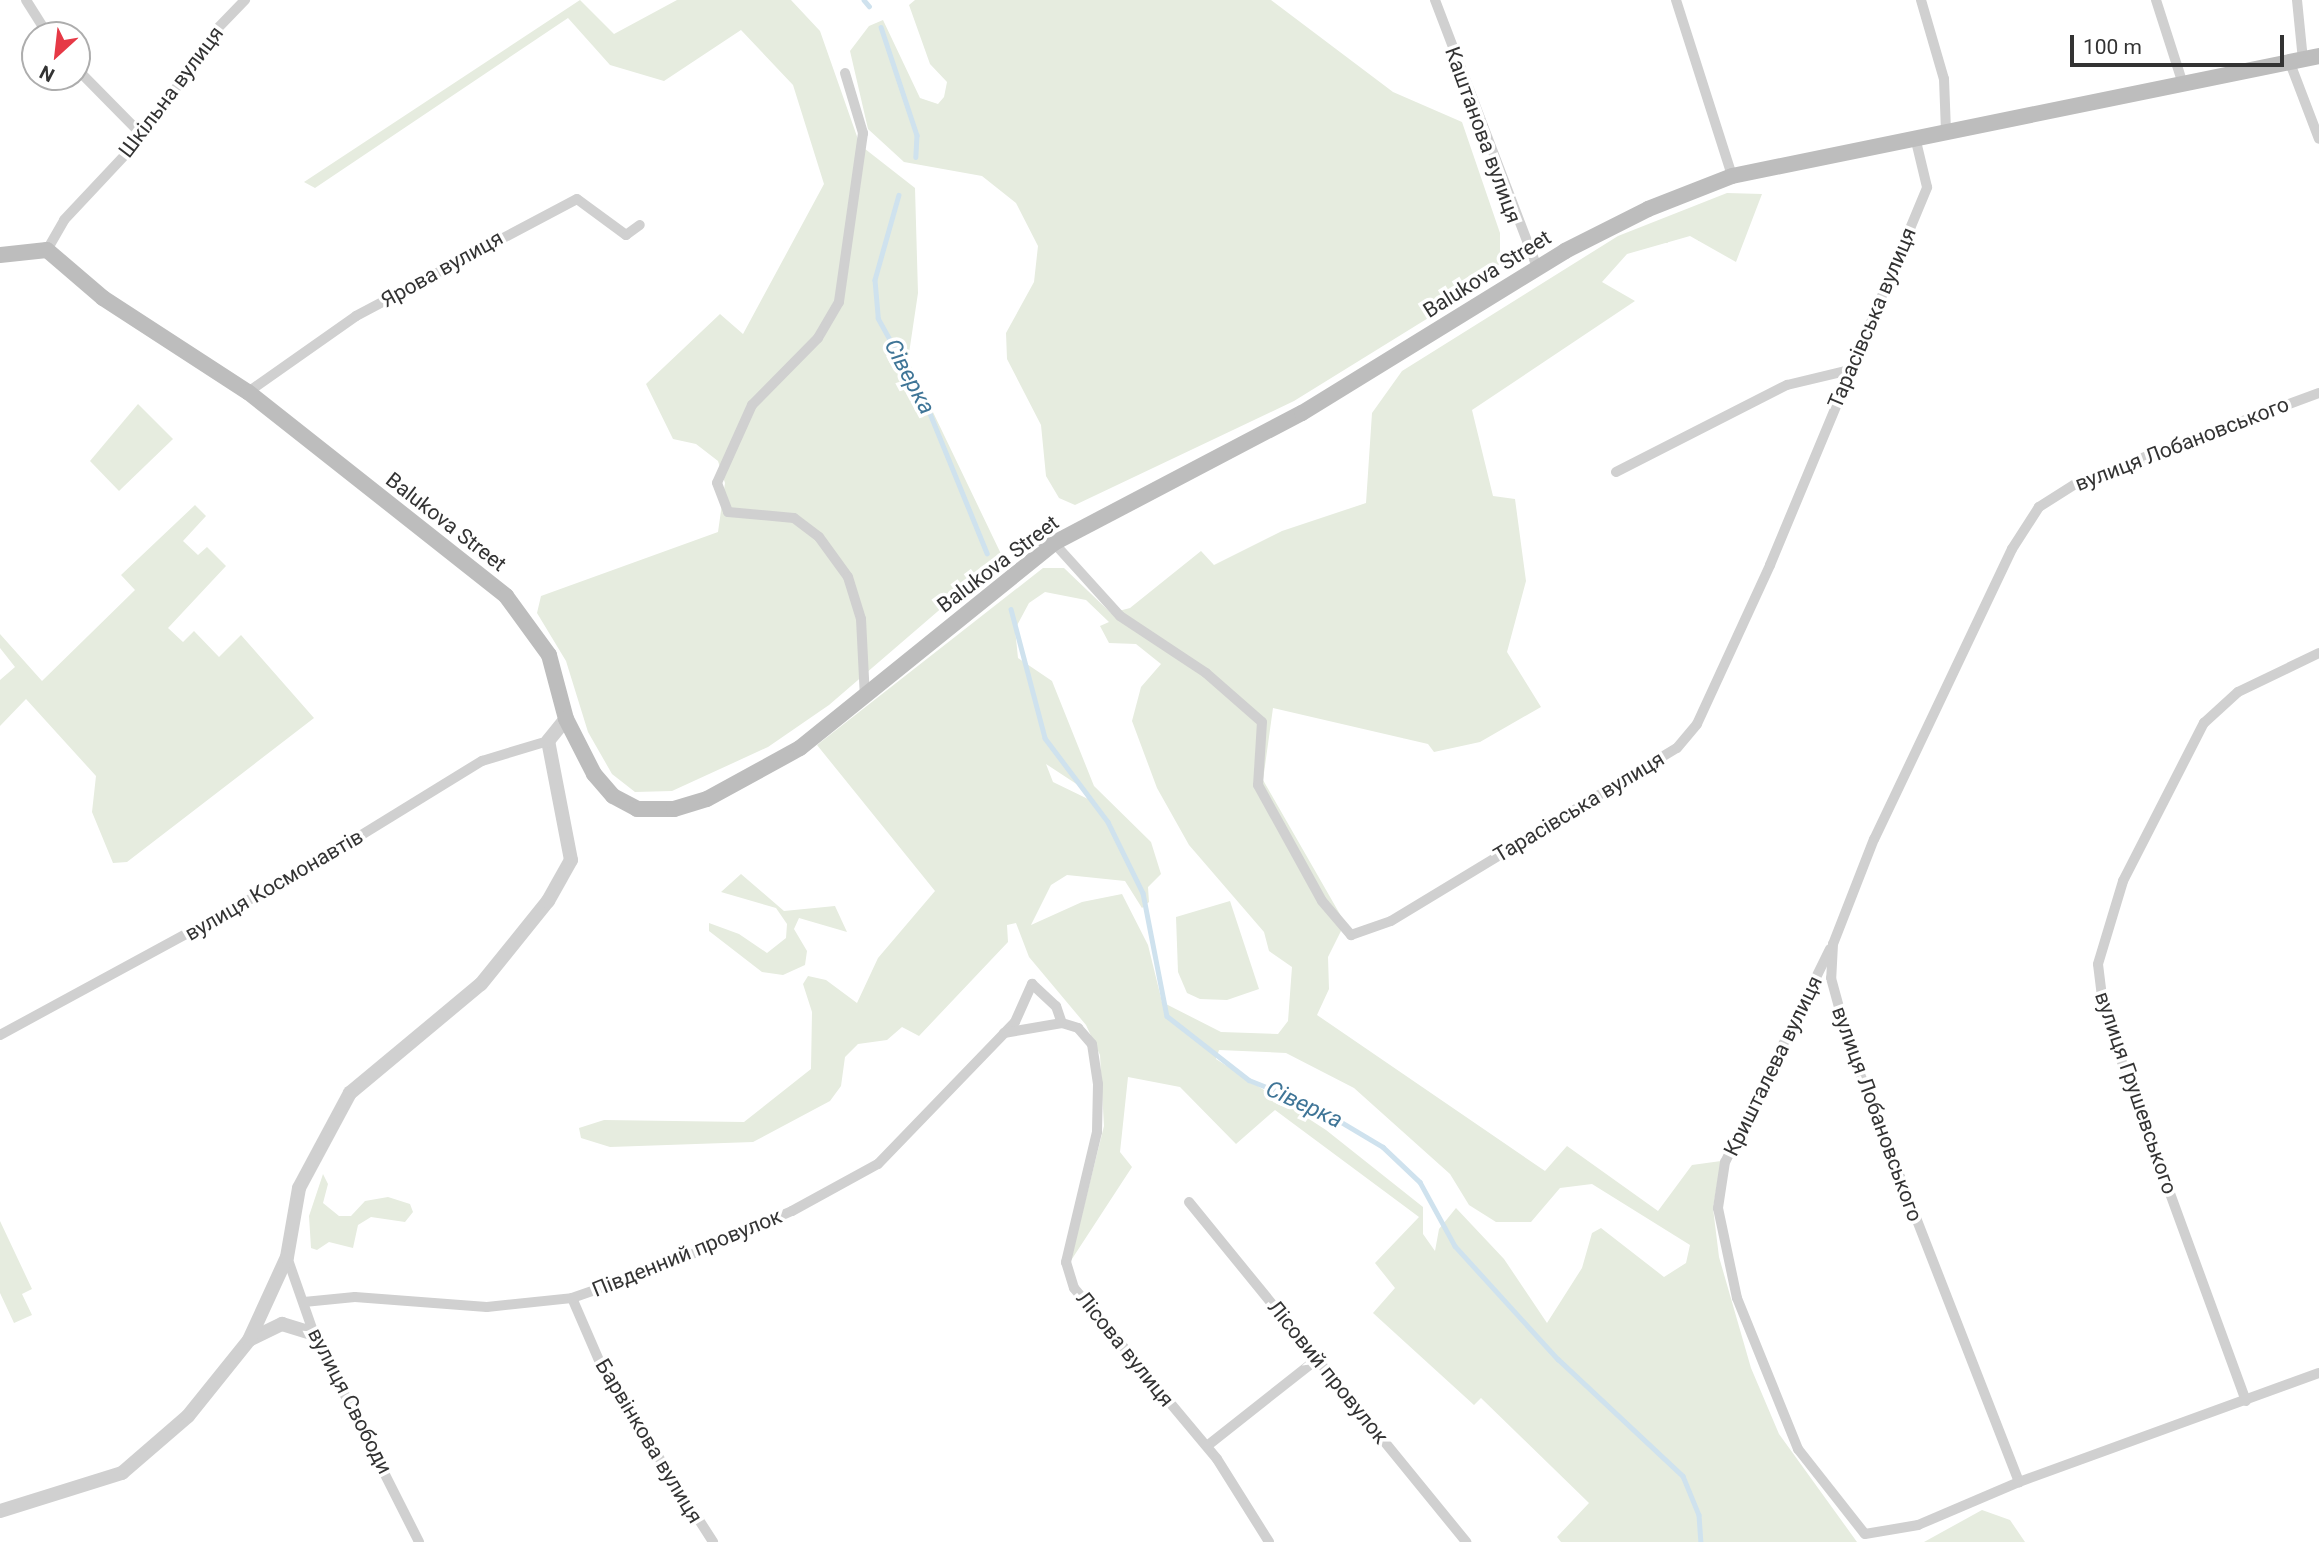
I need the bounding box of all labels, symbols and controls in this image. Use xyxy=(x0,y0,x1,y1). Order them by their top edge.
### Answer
north arrow xyxy=(21,21,91,91)
street label: Шкільна вулиця xyxy=(113,21,229,163)
scale bar xyxy=(2074,21,2288,65)
text: 100 m xyxy=(2083,35,2142,59)
street label: Каштанова вулиця xyxy=(1439,43,1527,227)
text: N xyxy=(36,60,58,87)
street label: Тарасівська вулиця xyxy=(1822,224,1922,412)
street label: Ярова вулиця xyxy=(377,225,507,313)
street label: Balukova Street xyxy=(1419,225,1555,323)
water label: Сіверка xyxy=(878,335,940,419)
street label: вулиця Лобановського xyxy=(2071,392,2293,496)
street label: Balukova Street xyxy=(381,467,511,577)
street label: Balukova Street xyxy=(932,510,1064,618)
street label: Тарасівська вулиця xyxy=(1489,746,1669,868)
street label: вулиця Космонавтів xyxy=(181,824,367,946)
street label: Кришталева вулиця xyxy=(1718,972,1828,1160)
street label: вулиця Грушевського xyxy=(2090,988,2182,1198)
street label: вулиця Лобановського xyxy=(1826,1003,1928,1225)
water label: Сіверка xyxy=(1261,1075,1347,1135)
street label: Південний провулок xyxy=(588,1203,786,1303)
street label: Лісова вулиця xyxy=(1071,1286,1179,1412)
street label: Лісовий провулок xyxy=(1262,1295,1394,1449)
street label: вулиця Свободи xyxy=(302,1324,398,1478)
street label: Барвінкова вулиця xyxy=(590,1354,708,1528)

